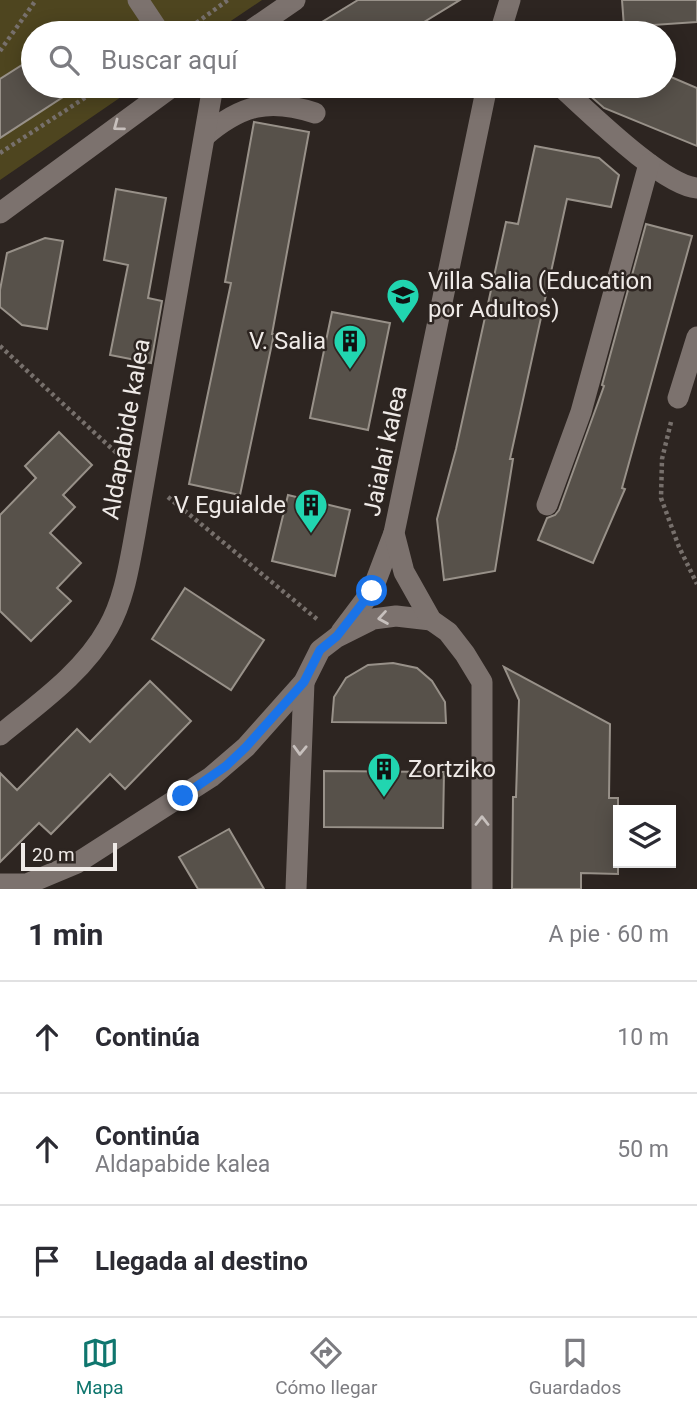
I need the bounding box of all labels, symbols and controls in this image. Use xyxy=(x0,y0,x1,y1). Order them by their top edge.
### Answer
search box xyxy=(21,21,676,98)
icon: search xyxy=(45,41,83,79)
text: Buscar aquí xyxy=(101,45,238,75)
one-way arrow xyxy=(113,118,126,131)
place label: Villa Salia (Education por Adultos) xyxy=(428,267,652,323)
school or university icon: Villa Salia (Education por Adultos) xyxy=(384,276,422,325)
building icon: V. Salia xyxy=(331,322,369,371)
place label: V. Salia xyxy=(249,327,326,355)
street label: Aldapabide kalea xyxy=(96,336,156,522)
street label: Jaialai kalea xyxy=(358,383,412,519)
building icon: V Eguialde xyxy=(292,486,330,535)
place label: V Eguialde xyxy=(174,491,286,519)
route start xyxy=(356,575,387,606)
one-way arrow xyxy=(377,611,388,626)
one-way arrow xyxy=(292,745,307,756)
building icon: Zortziko xyxy=(365,750,403,799)
place label: Zortziko xyxy=(408,755,496,783)
route end xyxy=(167,780,198,811)
map controls xyxy=(613,805,676,868)
button: layers xyxy=(613,805,676,868)
one-way arrow xyxy=(474,815,490,826)
scale bar xyxy=(21,840,117,872)
text: 20 m xyxy=(32,843,75,866)
text: 1 min xyxy=(28,917,103,952)
text: A pie · 60 m xyxy=(548,921,669,948)
icon: ahead xyxy=(28,1018,66,1056)
text: Continúa xyxy=(95,1022,200,1052)
text: 10 m xyxy=(617,1024,669,1051)
text: Continúa xyxy=(95,1121,200,1151)
icon: ahead xyxy=(28,1130,66,1168)
text: 50 m xyxy=(617,1136,669,1163)
text: Aldapabide kalea xyxy=(95,1151,270,1178)
icon: arrive xyxy=(28,1242,66,1280)
text: Llegada al destino xyxy=(95,1246,308,1276)
tab: Mapa xyxy=(76,1334,124,1399)
tab: Cómo llegar xyxy=(275,1334,377,1399)
tab: Guardados xyxy=(529,1334,621,1399)

